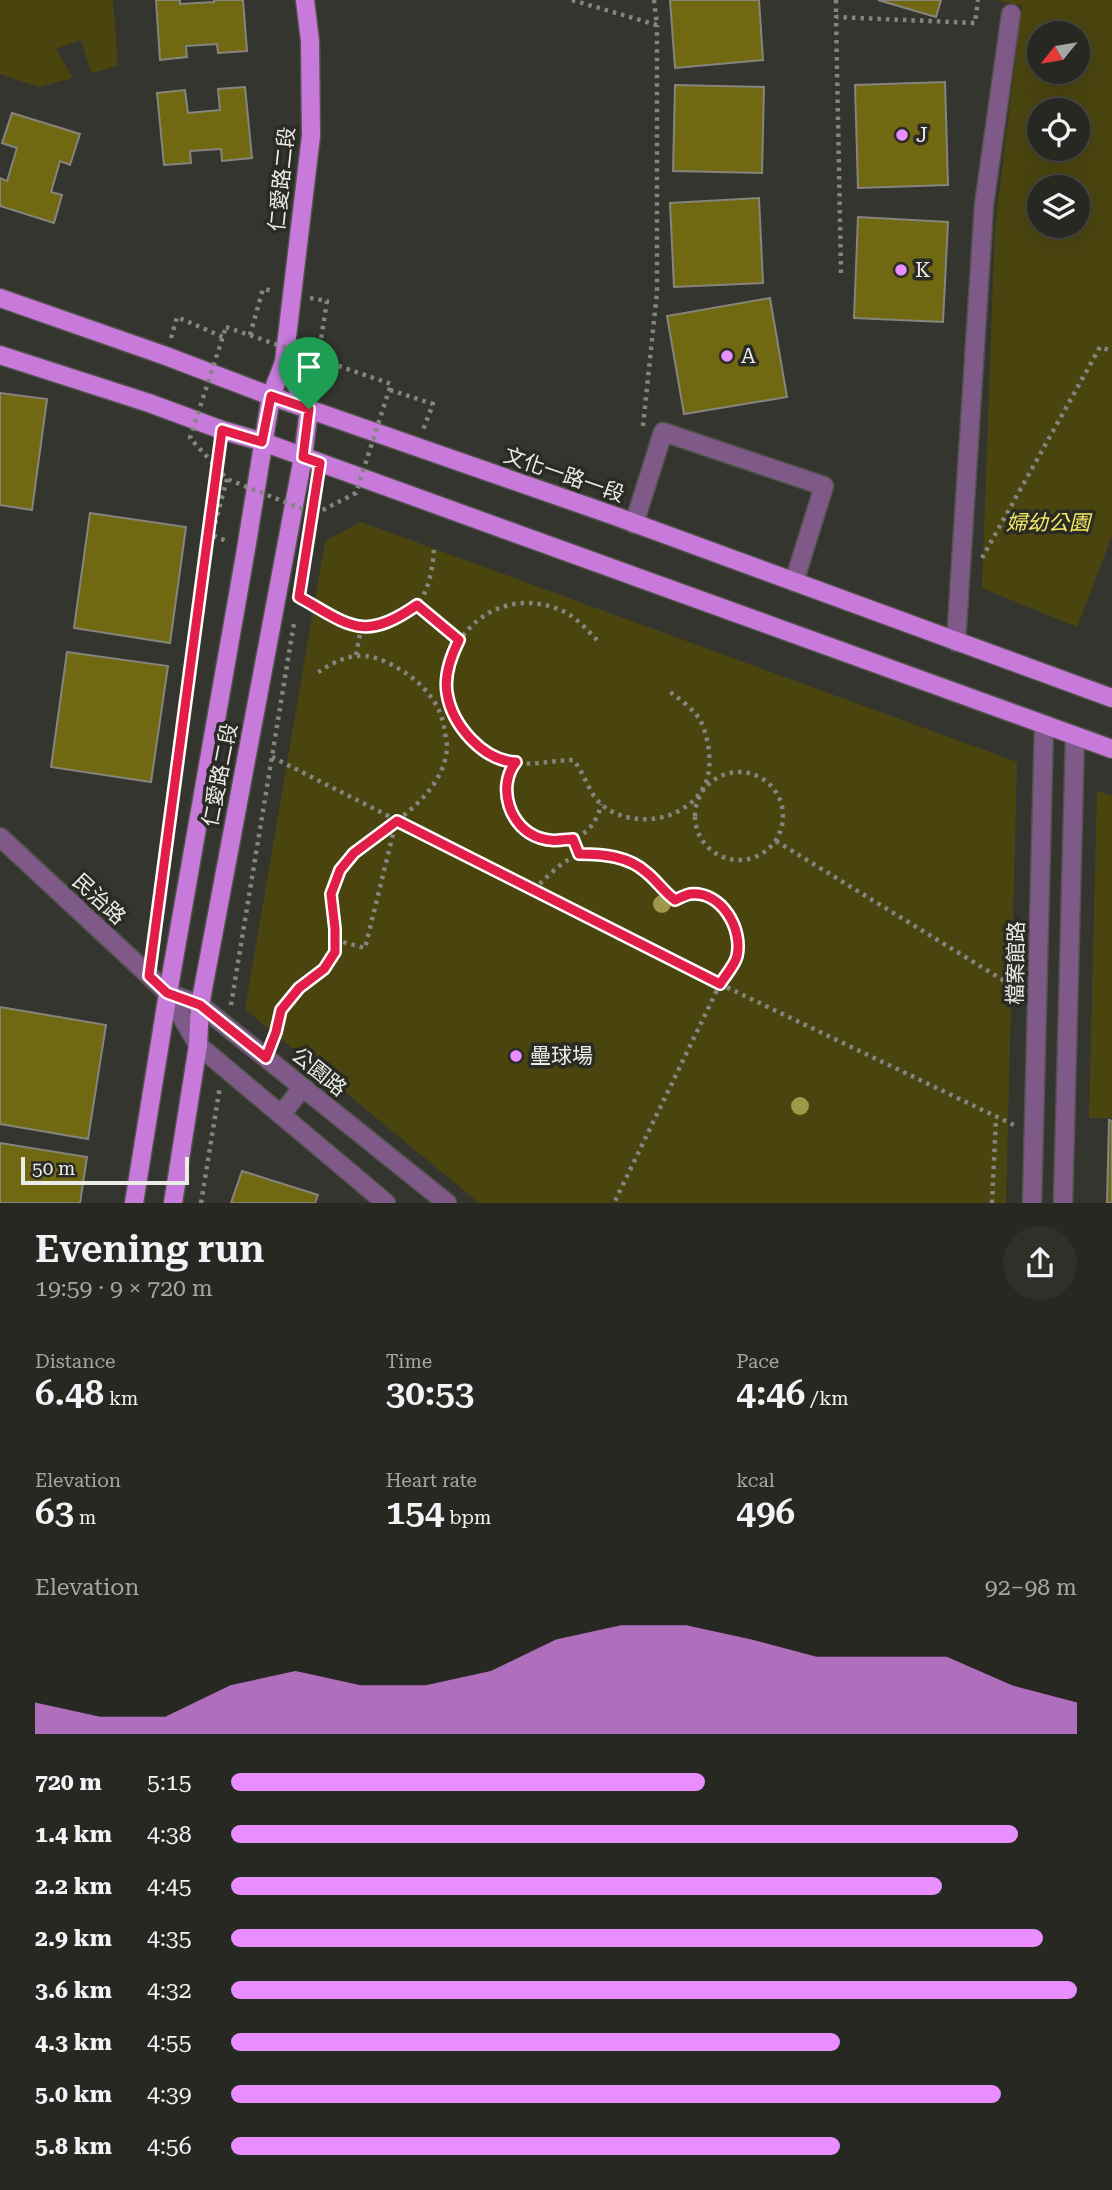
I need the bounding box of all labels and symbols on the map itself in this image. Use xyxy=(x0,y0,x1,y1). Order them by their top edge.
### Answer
north arrow xyxy=(1027,21,1090,84)
place label: J xyxy=(916,123,928,147)
street label: 仁愛路二段 xyxy=(265,126,299,232)
marker: J xyxy=(894,127,910,143)
place label: K xyxy=(915,258,930,282)
marker: K xyxy=(893,262,909,278)
pin xyxy=(279,337,339,409)
place label: A xyxy=(741,344,756,368)
marker: A xyxy=(719,348,735,364)
street label: 文化一路一段 xyxy=(501,443,627,507)
park label: 婦幼公園 xyxy=(1006,511,1093,535)
street label: 仁愛路二段 xyxy=(198,721,242,829)
street label: 民治路 xyxy=(68,869,130,929)
street label: 檔案館路 xyxy=(1003,921,1029,1005)
street label: 公園路 xyxy=(287,1043,351,1101)
place label: 壘球場 xyxy=(530,1044,593,1068)
marker: 壘球場 xyxy=(508,1048,524,1064)
scale bar xyxy=(21,1154,189,1186)

